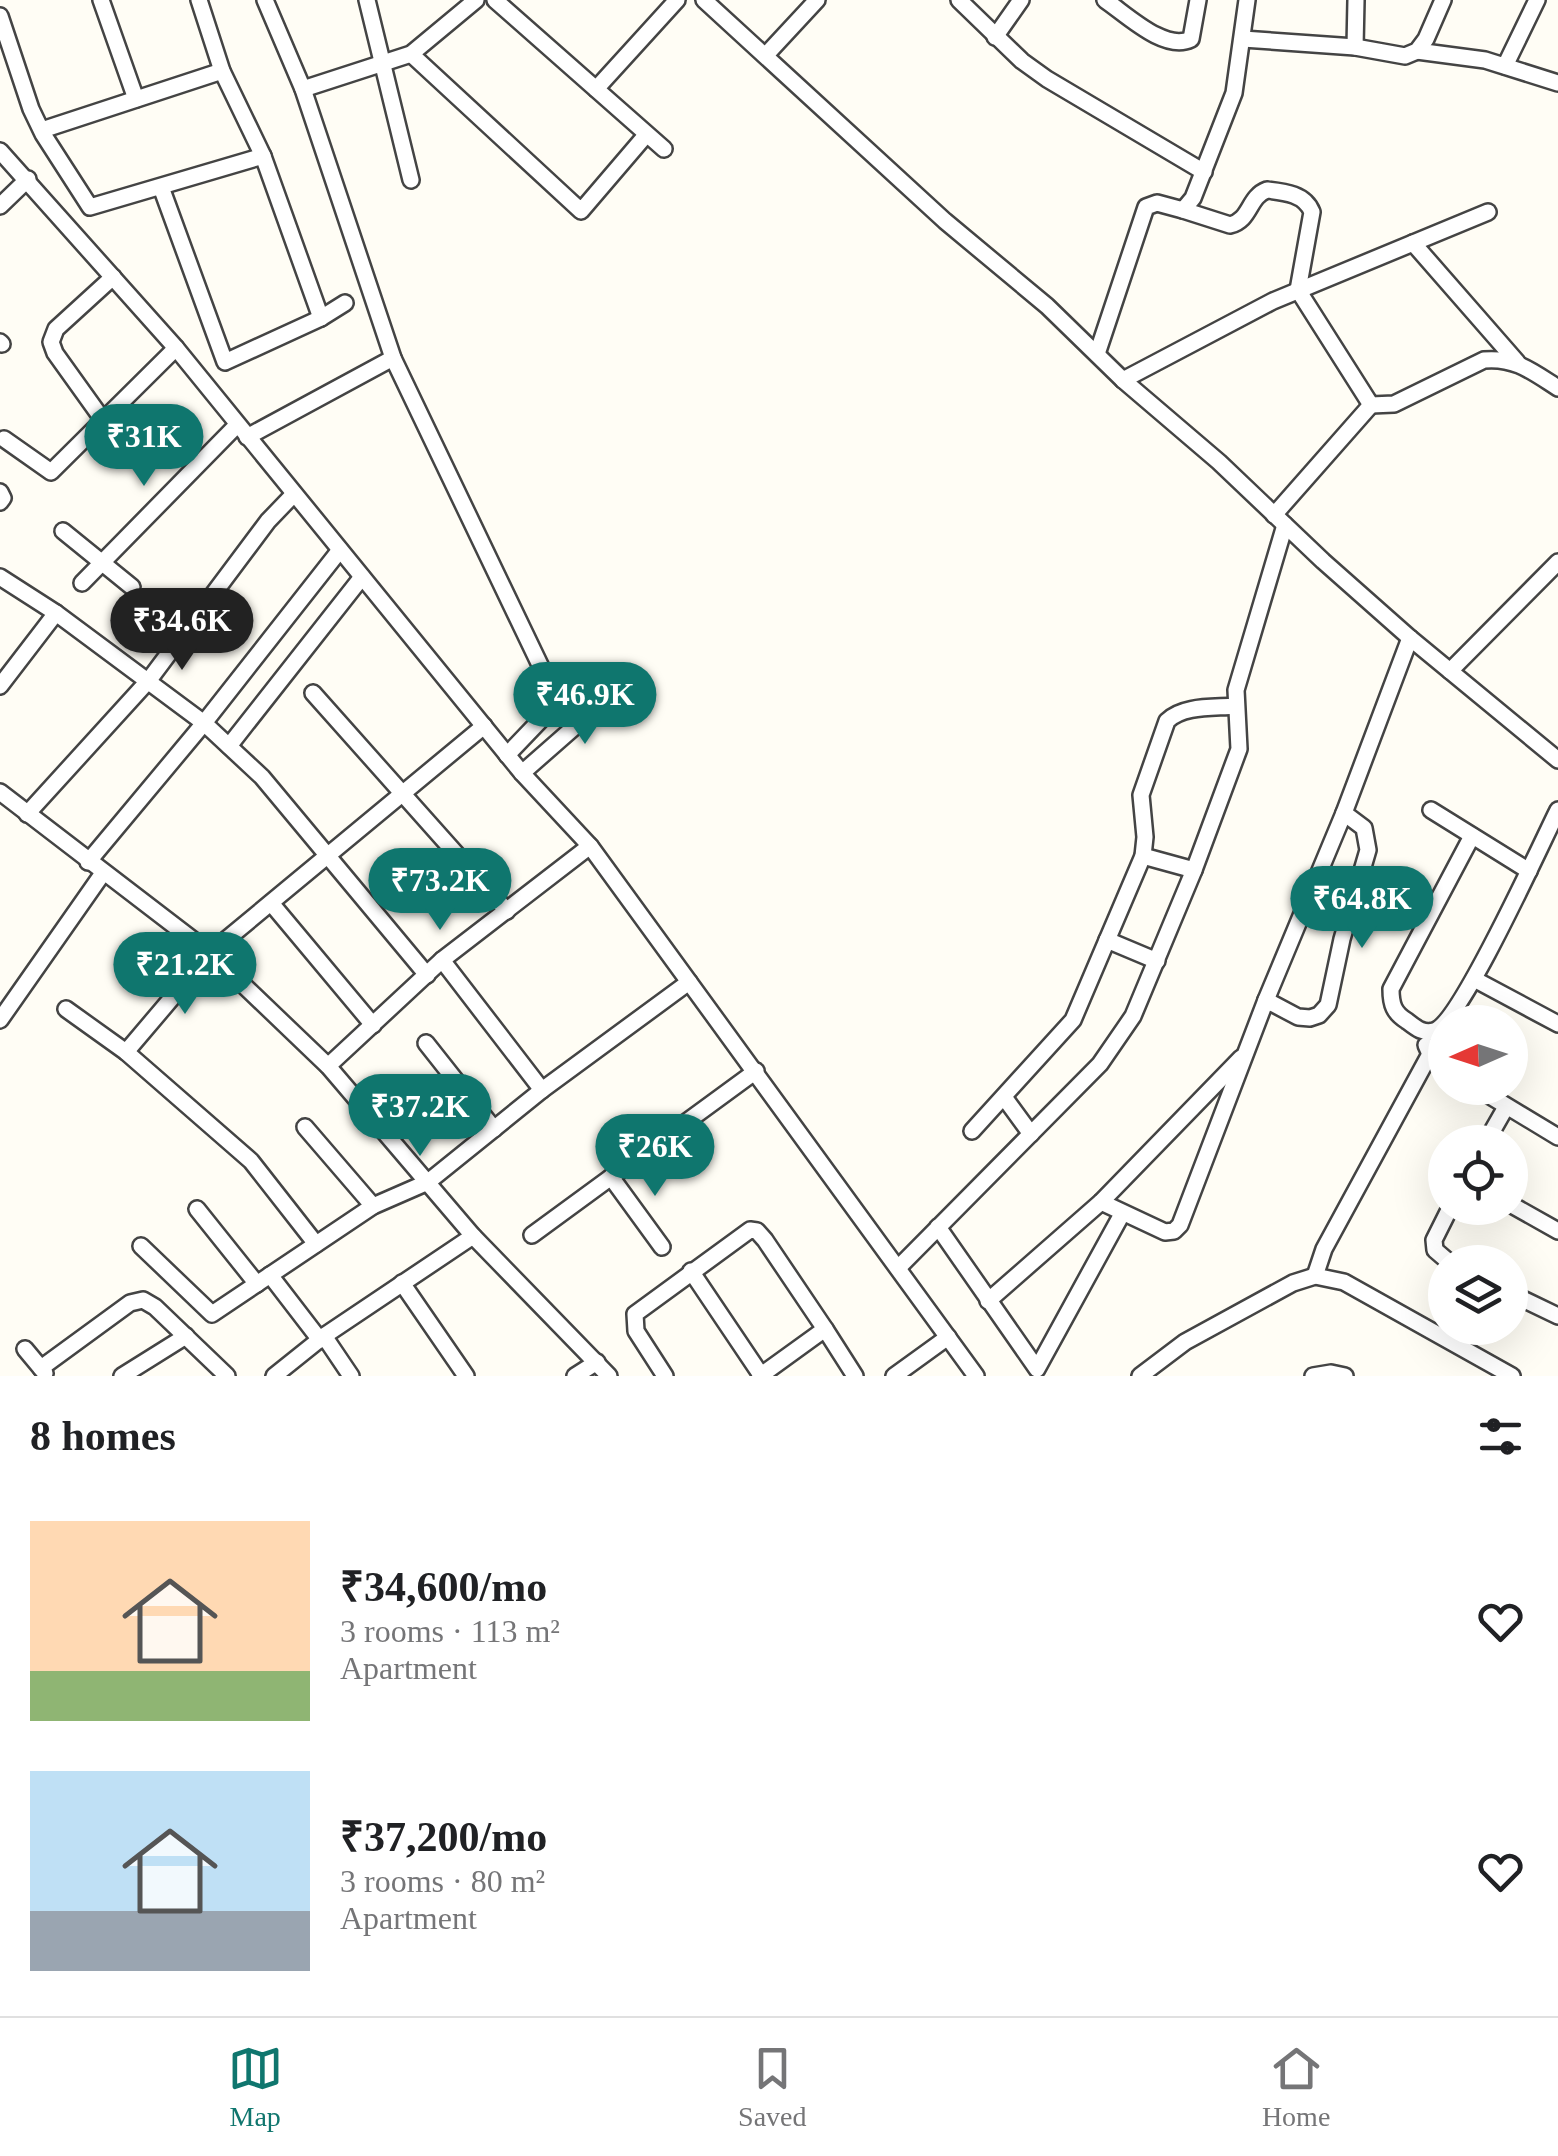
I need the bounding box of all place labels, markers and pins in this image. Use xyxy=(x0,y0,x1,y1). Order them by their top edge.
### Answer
pin: ₹31K xyxy=(85,404,203,489)
pin: ₹34.6K xyxy=(101,588,263,673)
pin: ₹46.9K xyxy=(504,662,666,747)
pin: ₹73.2K xyxy=(359,848,521,933)
pin: ₹64.8K xyxy=(1281,866,1443,951)
pin: ₹21.2K xyxy=(104,932,266,1017)
pin: ₹37.2K xyxy=(339,1074,501,1159)
pin: ₹26K xyxy=(596,1114,714,1199)

